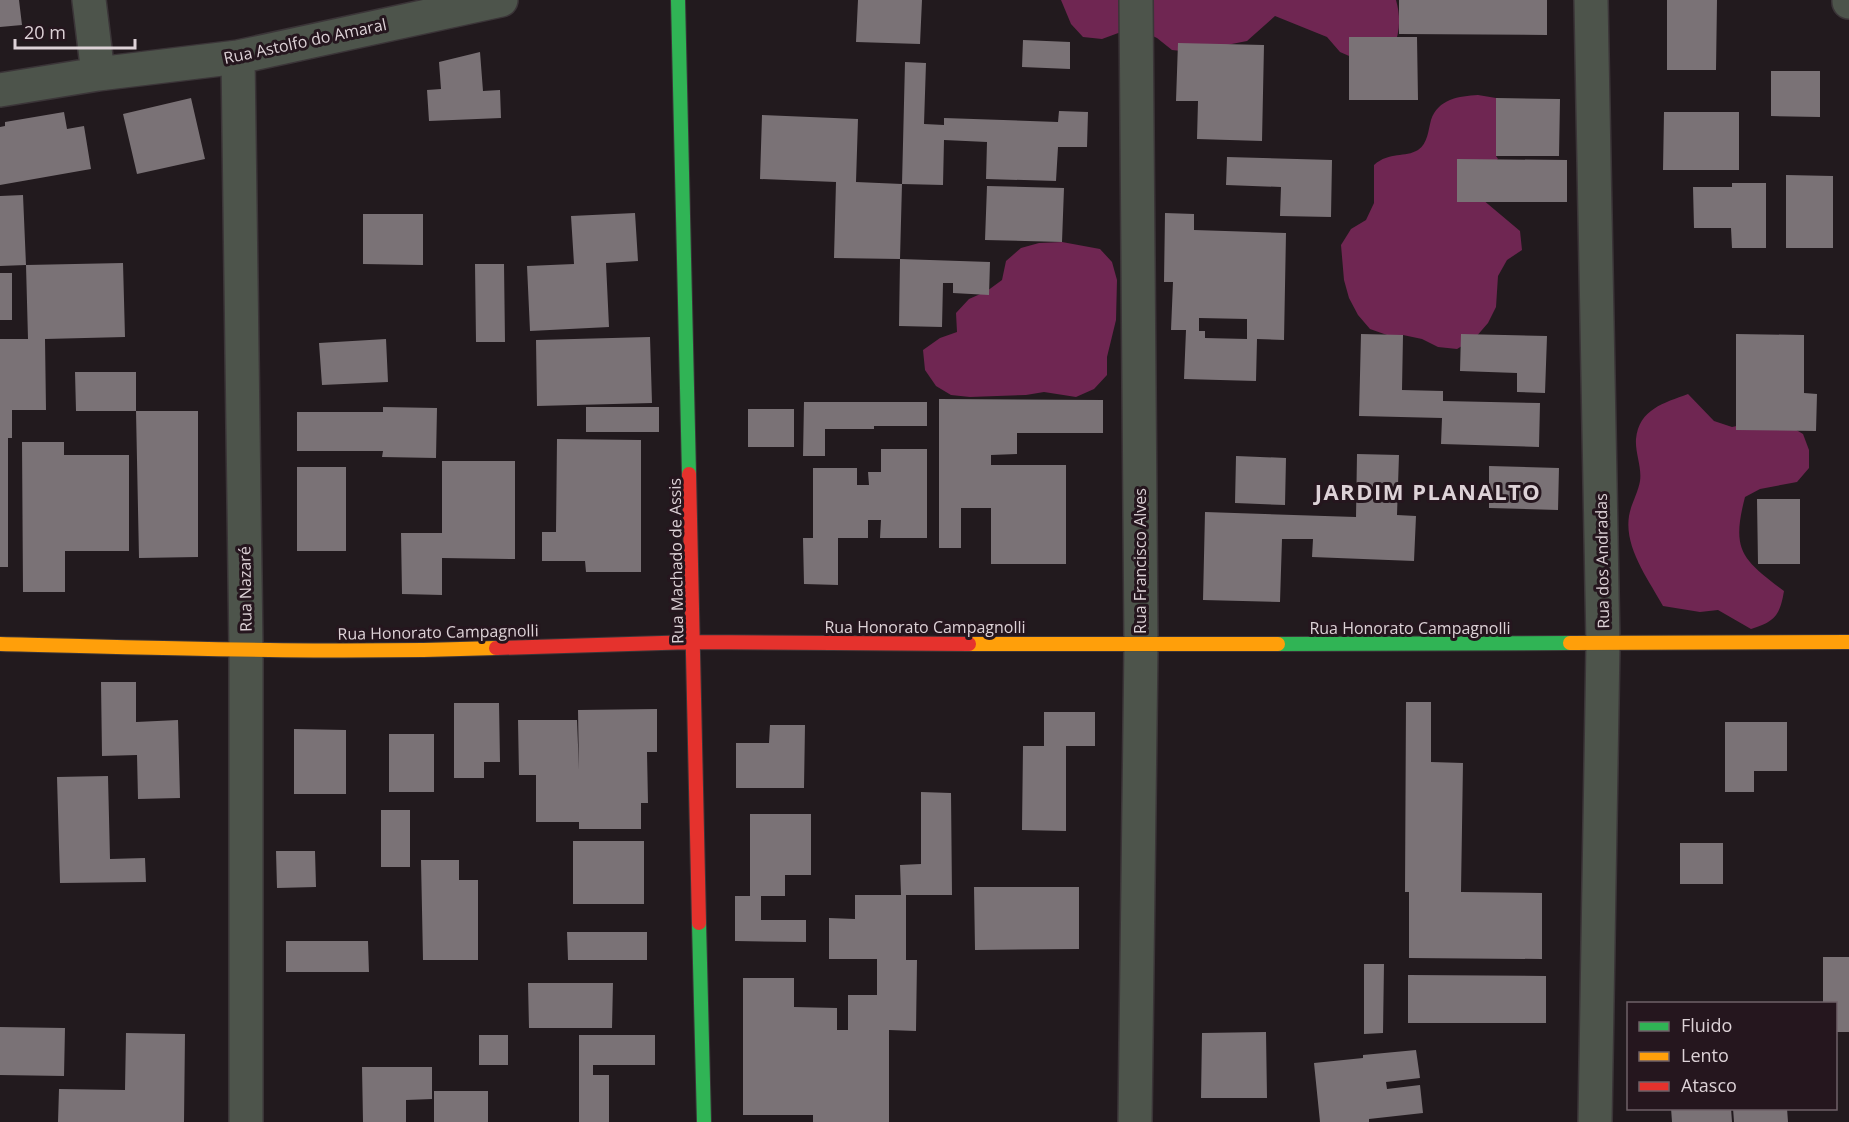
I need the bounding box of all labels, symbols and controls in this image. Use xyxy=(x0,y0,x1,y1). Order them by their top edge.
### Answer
scale bar xyxy=(15,12,135,50)
street label: Rua Astolfo do Amaral xyxy=(222,13,388,69)
text: 20 m xyxy=(24,20,66,44)
district label: JARDIM PLANALTO xyxy=(1313,476,1541,506)
street label: Rua Machado de Assis xyxy=(664,478,688,644)
street label: Rua Francisco Alves xyxy=(1129,488,1151,634)
street label: Rua dos Andradas xyxy=(1590,493,1614,629)
street label: Rua Nazaré xyxy=(233,546,257,632)
street label: Rua Honorato Campagnolli xyxy=(824,616,1026,638)
street label: Rua Honorato Campagnolli xyxy=(1309,617,1511,639)
street label: Rua Honorato Campagnolli xyxy=(337,619,539,645)
legend xyxy=(1627,1002,1837,1110)
text: Fluido xyxy=(1681,1013,1732,1037)
text: Lento xyxy=(1681,1043,1729,1067)
text: Atasco xyxy=(1681,1073,1737,1097)

